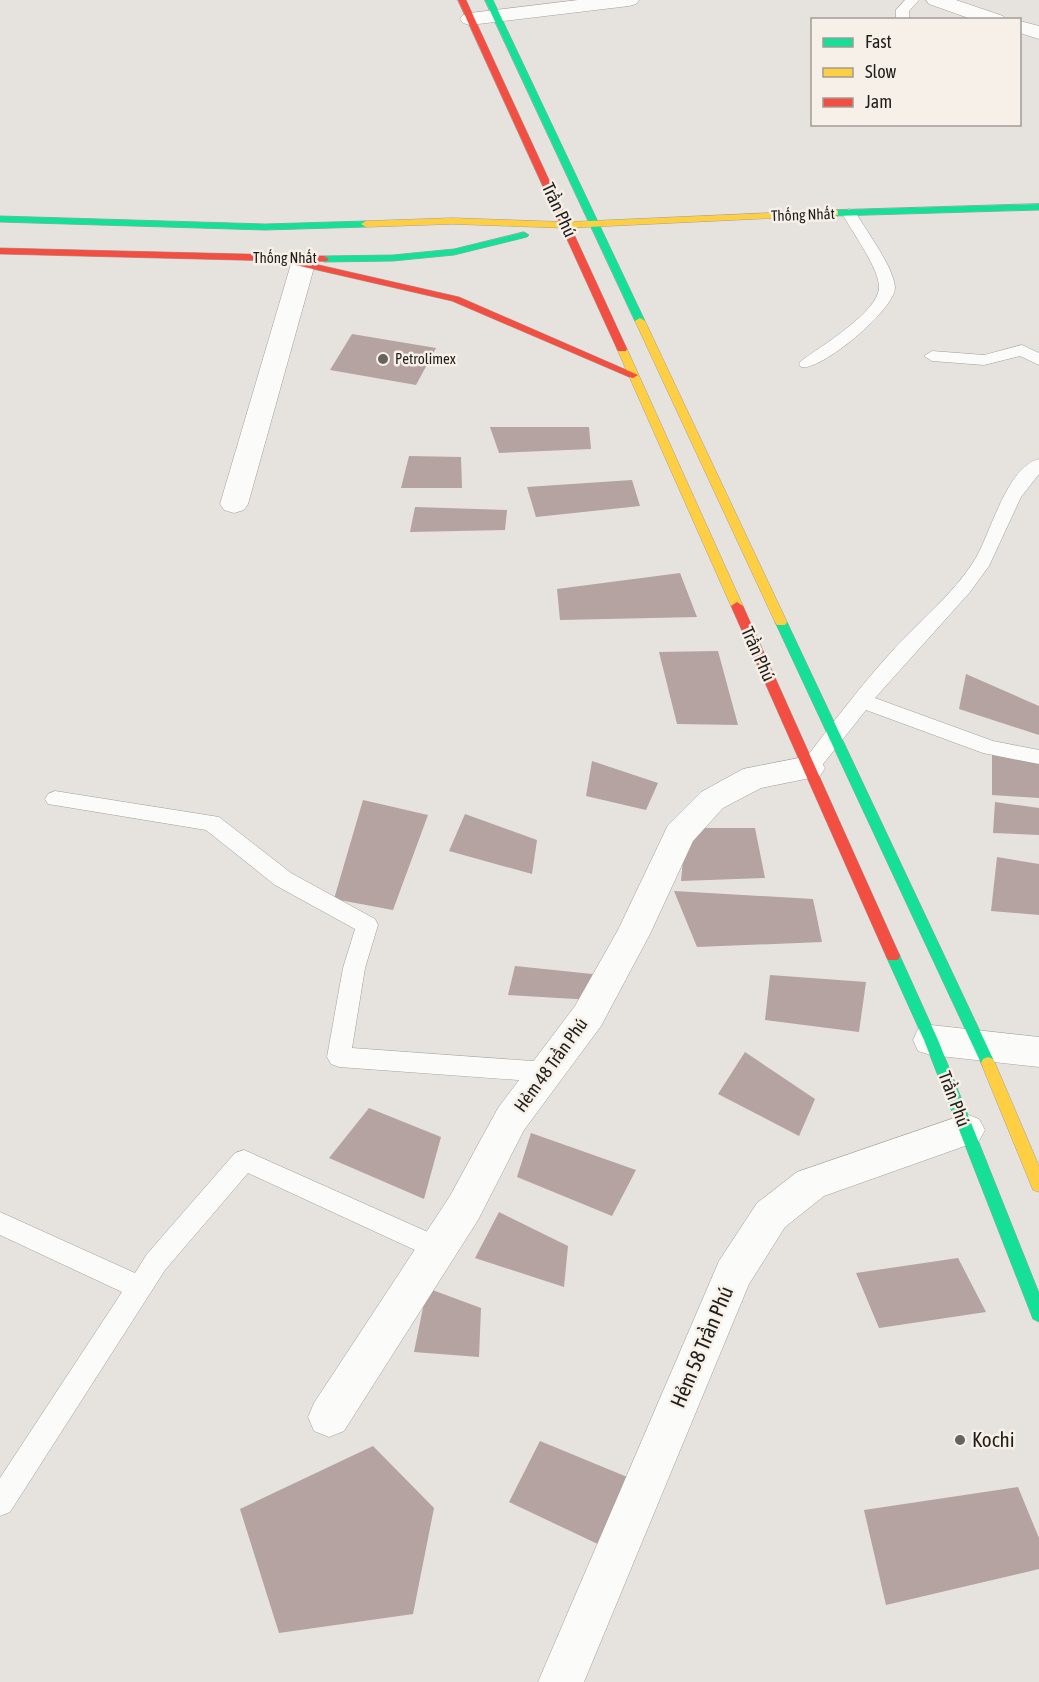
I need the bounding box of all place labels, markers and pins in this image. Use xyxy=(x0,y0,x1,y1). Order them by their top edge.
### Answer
place label: Petrolimex xyxy=(395,350,456,367)
marker: Petrolimex xyxy=(376,352,390,366)
place label: Kochi xyxy=(972,1427,1015,1451)
marker: Kochi xyxy=(953,1433,967,1447)

